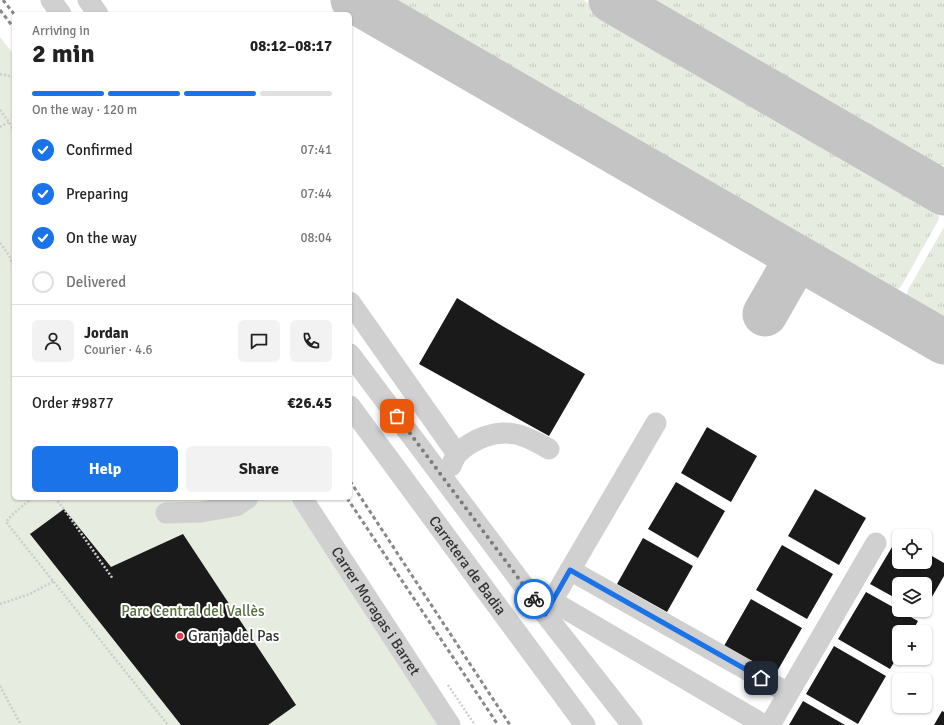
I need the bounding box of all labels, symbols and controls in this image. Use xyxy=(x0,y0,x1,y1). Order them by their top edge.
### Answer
text: Arriving in xyxy=(32,23,90,39)
text: 08:12–08:17 xyxy=(250,37,332,55)
text: 2 min xyxy=(32,38,95,70)
text: On the way · 120 m xyxy=(32,102,137,118)
icon: check xyxy=(32,139,54,161)
text: Confirmed xyxy=(66,141,133,159)
text: 07:41 xyxy=(300,142,332,158)
icon: check xyxy=(32,183,54,205)
text: Preparing xyxy=(66,185,129,203)
text: 07:44 xyxy=(300,186,332,202)
icon: check xyxy=(32,227,54,249)
text: On the way xyxy=(66,229,137,247)
text: 08:04 xyxy=(300,230,332,246)
text: Delivered xyxy=(66,273,126,291)
button: person xyxy=(32,320,74,362)
button: chat xyxy=(238,320,280,362)
button: phone xyxy=(290,320,332,362)
text: Jordan xyxy=(84,324,129,342)
text: Courier · 4.6 xyxy=(84,342,153,358)
text: Order #9877 xyxy=(32,394,114,412)
text: €26.45 xyxy=(287,394,332,412)
pin xyxy=(380,399,414,433)
icon: bag xyxy=(386,405,408,427)
button: Help xyxy=(32,446,178,492)
button: Share xyxy=(186,446,332,492)
street label: Carretera de Badia xyxy=(425,512,510,619)
map controls xyxy=(892,529,932,713)
button: locate xyxy=(892,529,932,569)
street label: Carrer Moragas i Barret xyxy=(327,543,424,679)
button: layers xyxy=(892,577,932,617)
courier xyxy=(514,579,554,619)
icon: bike xyxy=(523,588,545,610)
park label: Parc Central del Vallès xyxy=(121,602,265,620)
button: + xyxy=(892,625,932,665)
place label: Granja del Pas xyxy=(188,627,280,645)
marker: Granja del Pas xyxy=(175,631,185,641)
pin xyxy=(744,661,778,695)
icon: home xyxy=(750,667,772,689)
button: − xyxy=(892,673,932,713)

